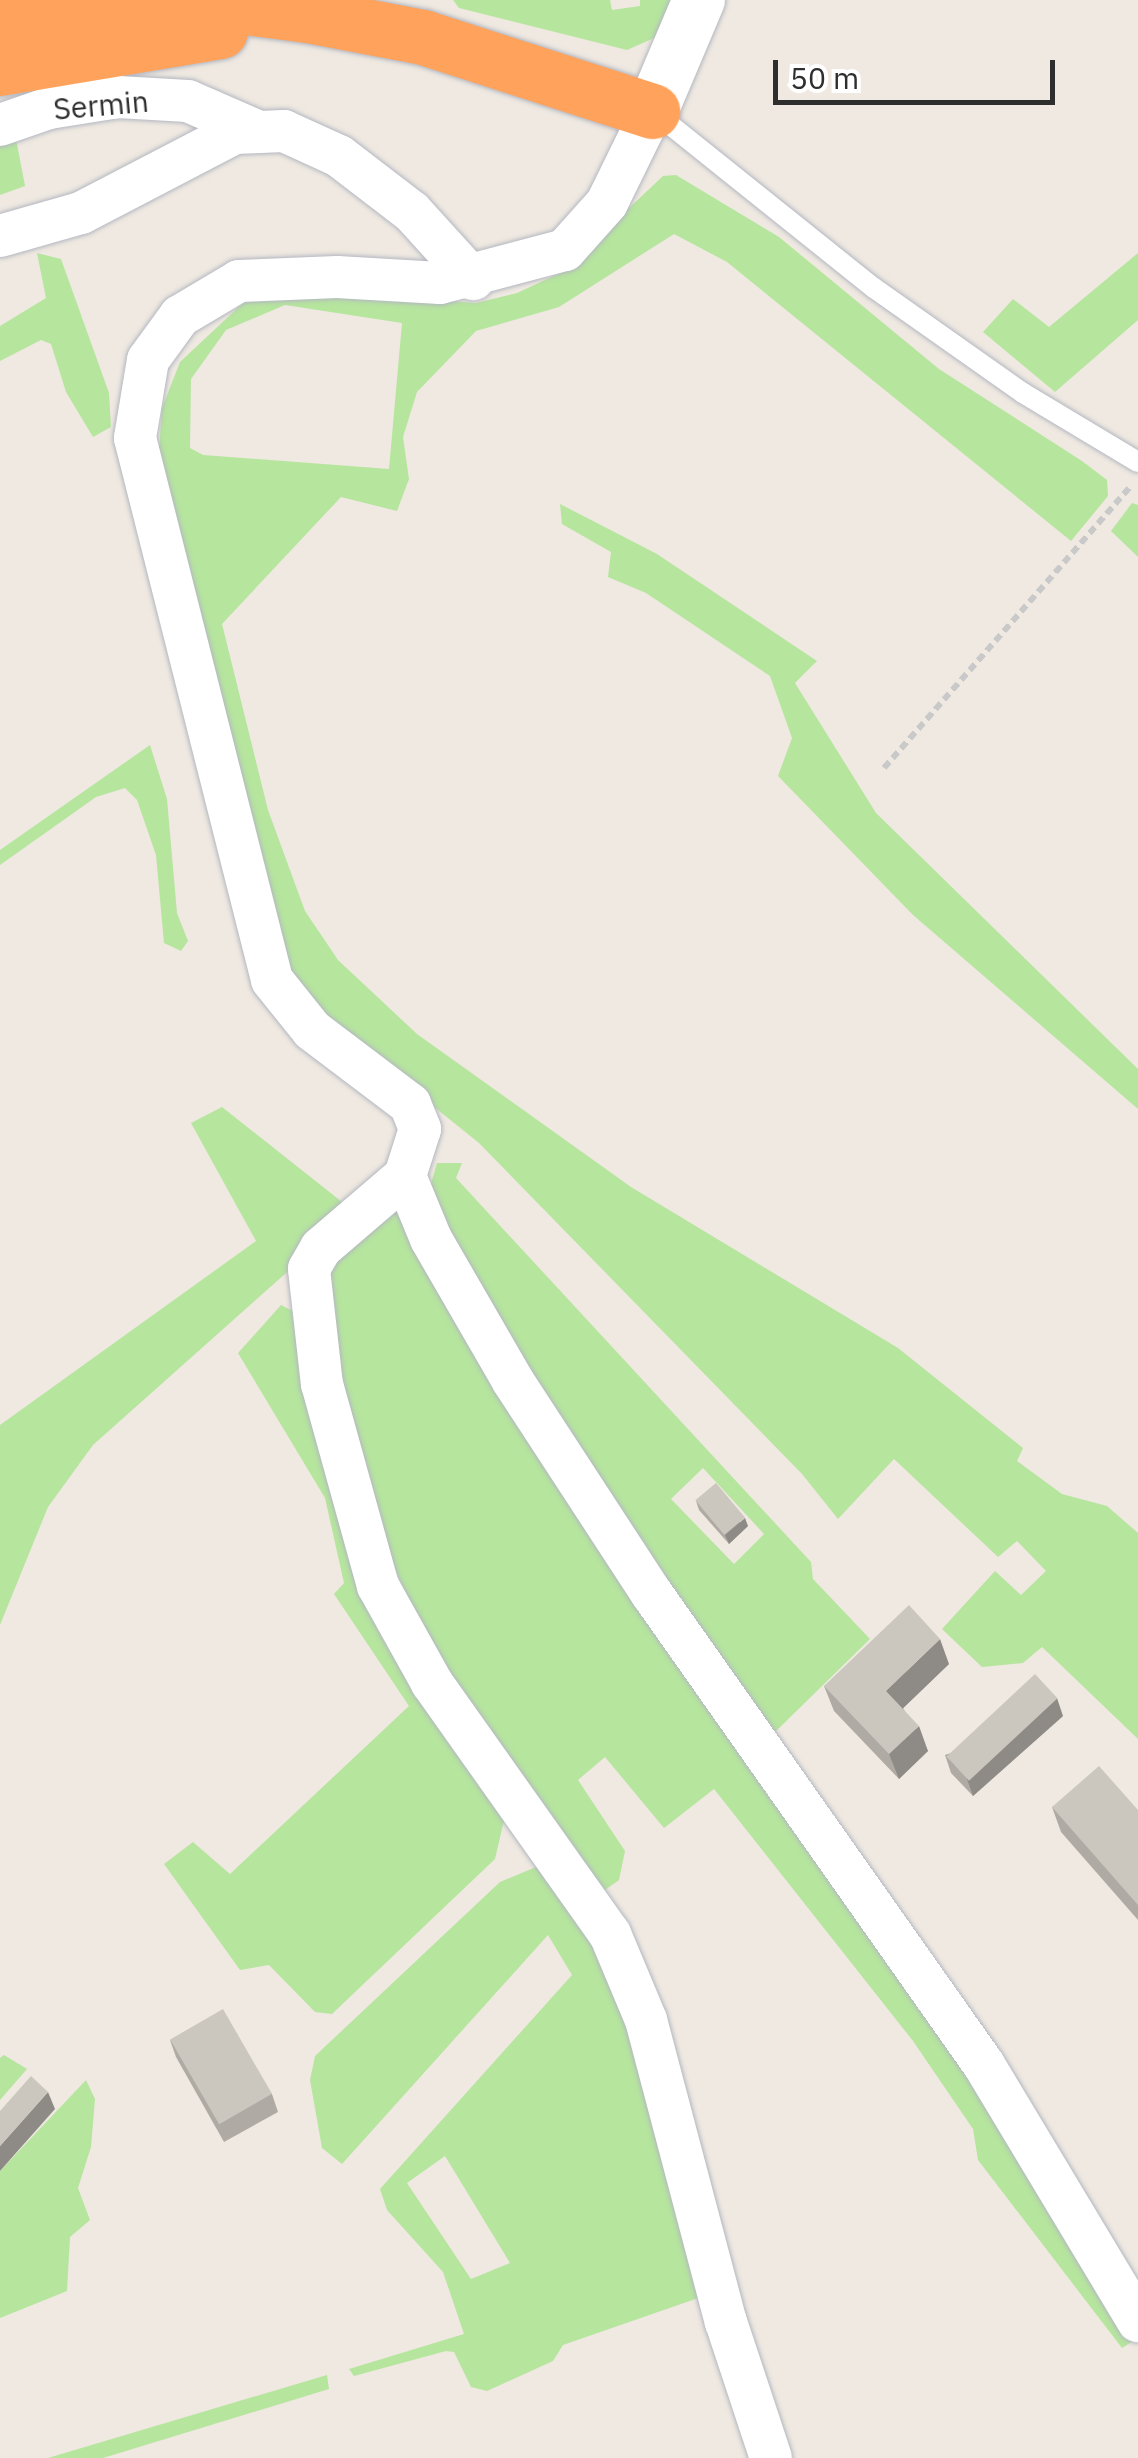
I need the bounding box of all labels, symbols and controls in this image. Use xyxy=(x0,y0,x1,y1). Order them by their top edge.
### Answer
scale bar xyxy=(778,40,1060,102)
text: 50 m xyxy=(790,58,859,97)
street label: Sermin xyxy=(52,83,150,127)

